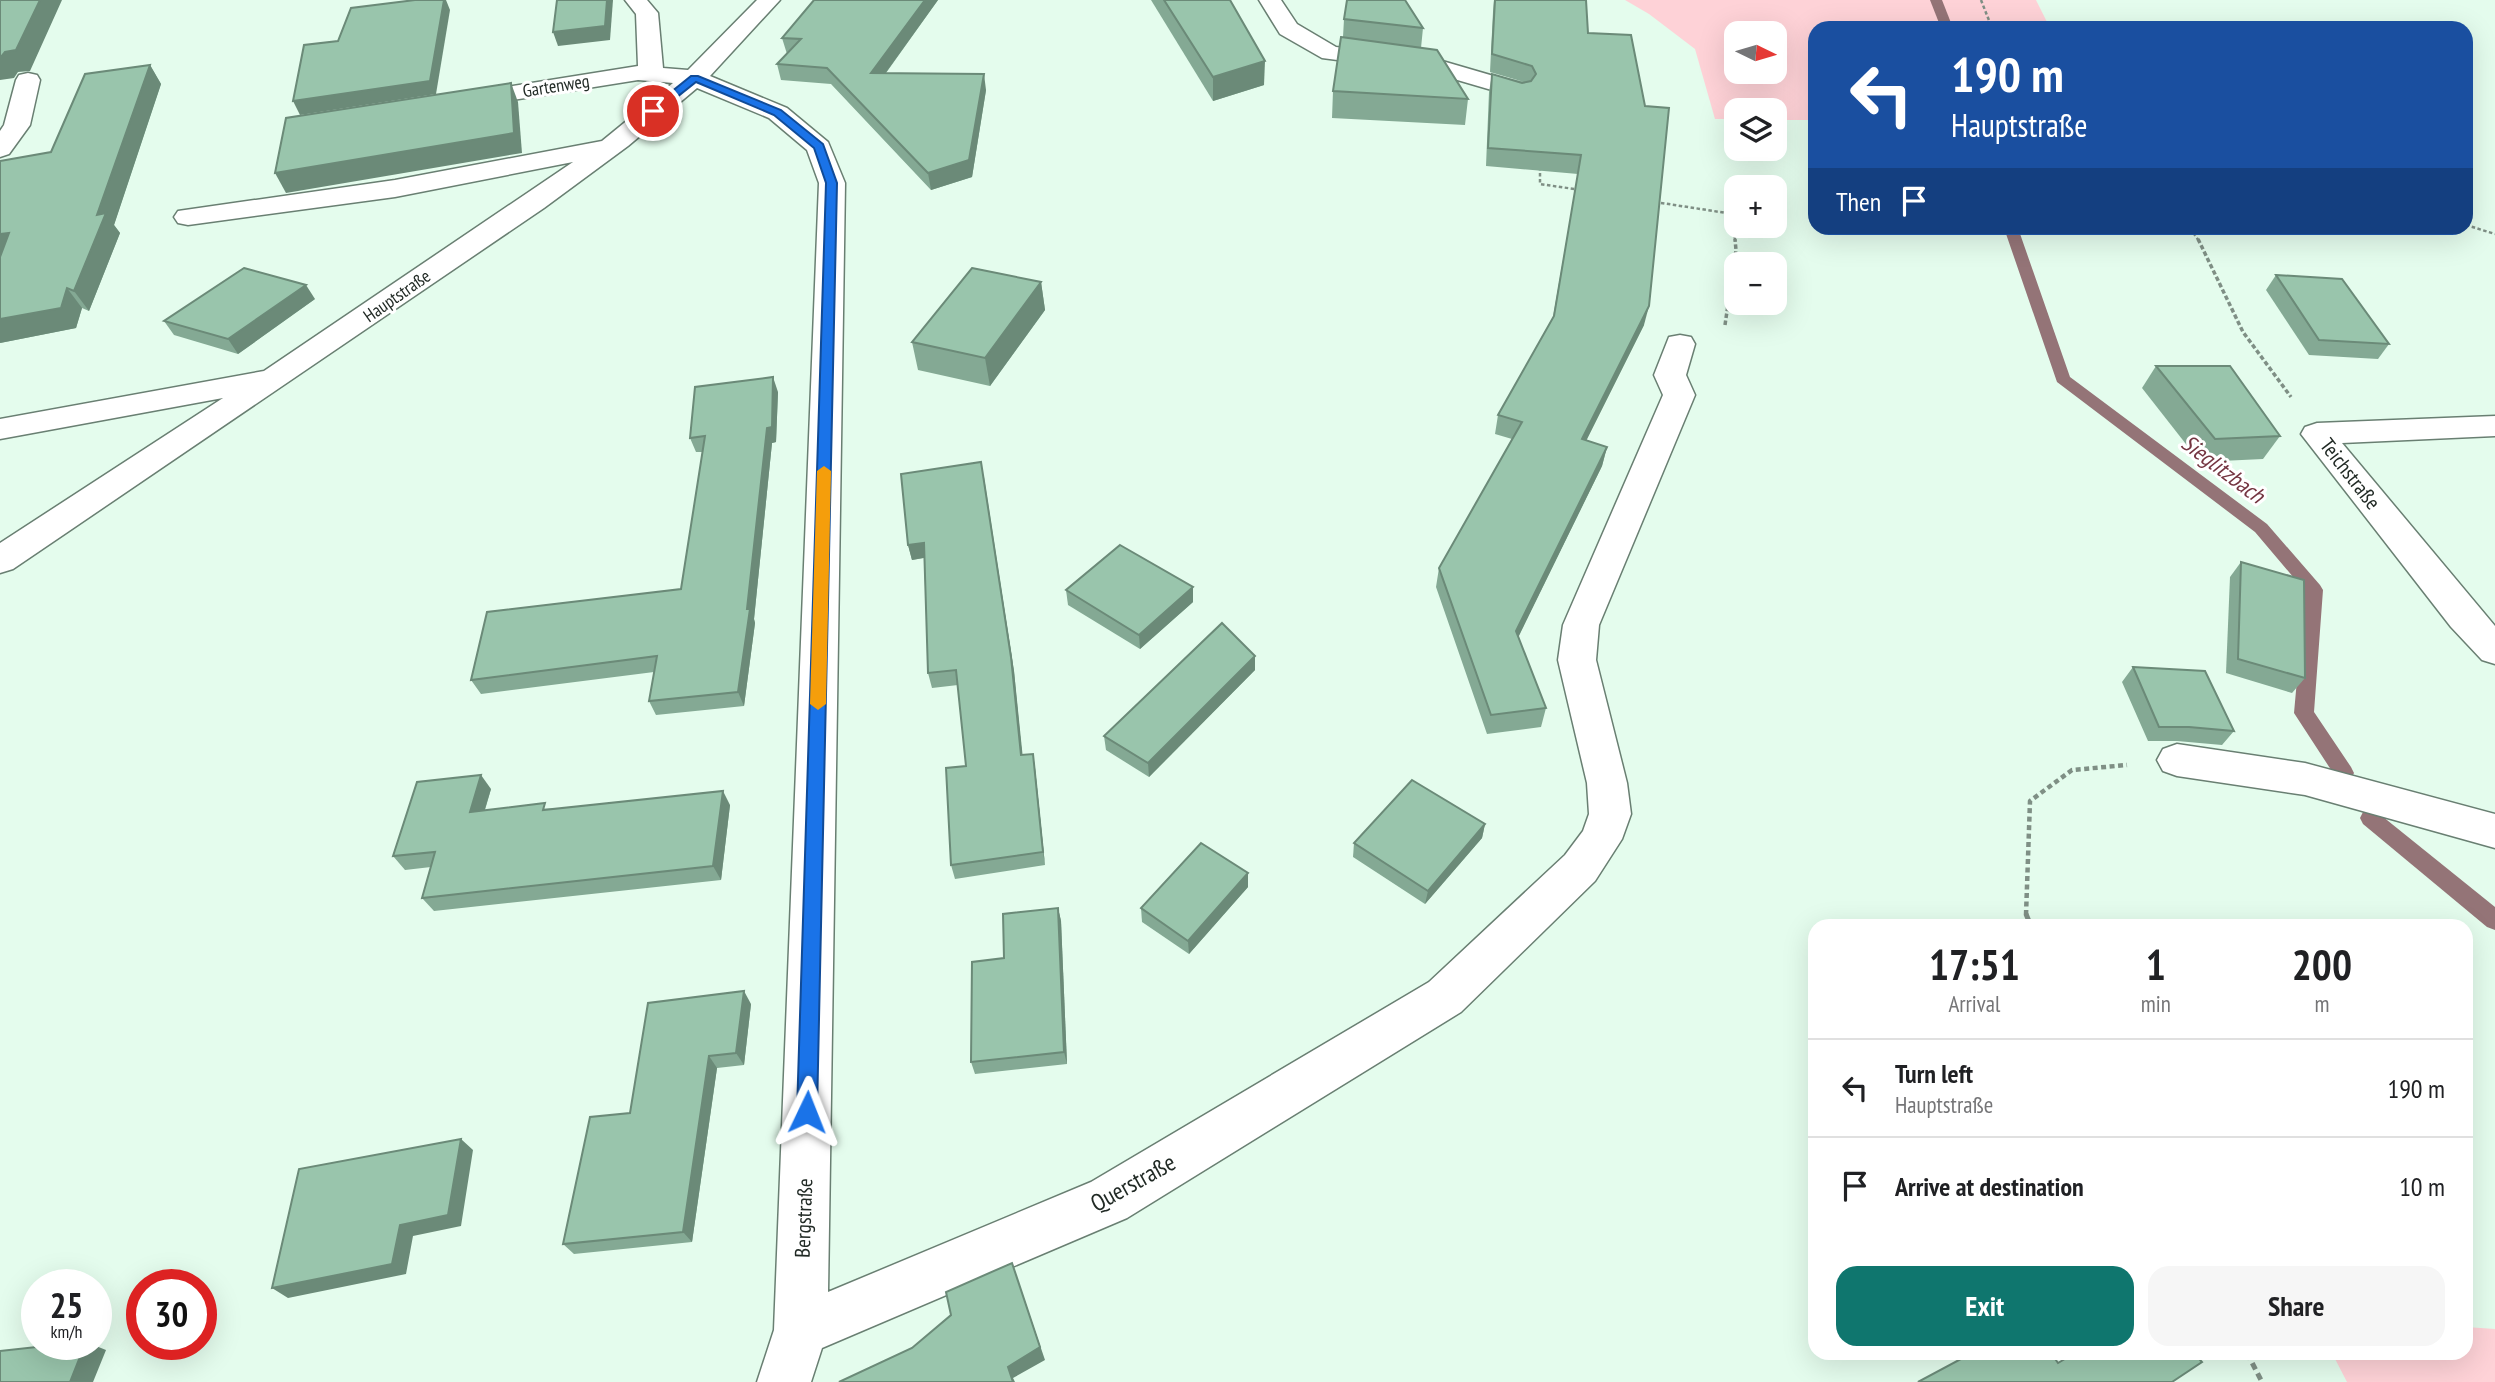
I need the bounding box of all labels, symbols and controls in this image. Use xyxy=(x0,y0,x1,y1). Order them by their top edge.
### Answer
north arrow xyxy=(1724,21,1787,84)
map controls xyxy=(1724,21,1787,315)
text: 190 m xyxy=(1951,42,2064,106)
icon: left xyxy=(1836,49,1927,140)
street label: Gartenweg xyxy=(521,69,591,102)
pin xyxy=(623,81,683,141)
icon: arrive xyxy=(634,92,672,130)
button: layers xyxy=(1724,98,1787,161)
text: Hauptstraße xyxy=(1951,104,2088,146)
button: + xyxy=(1724,175,1787,238)
icon: arrive xyxy=(1895,182,1933,220)
text: Then xyxy=(1836,185,1881,218)
button: − xyxy=(1724,252,1787,315)
street label: Hauptstraße xyxy=(359,264,435,327)
water label: Sieglitzbach xyxy=(2176,428,2272,510)
street label: Teichstraße xyxy=(2314,433,2387,515)
text: 17:51 xyxy=(1929,937,2020,992)
text: 1 xyxy=(2146,937,2166,992)
text: 200 xyxy=(2292,937,2352,992)
text: Arrival xyxy=(1948,989,2000,1018)
text: min xyxy=(2141,989,2171,1018)
text: m xyxy=(2314,989,2329,1018)
text: Turn left xyxy=(1895,1057,1973,1090)
icon: left xyxy=(1836,1069,1874,1107)
text: 190 m xyxy=(2387,1072,2445,1105)
position arrow xyxy=(770,1075,844,1149)
text: Hauptstraße xyxy=(1895,1090,1993,1119)
street label: Querstraße xyxy=(1085,1147,1181,1219)
icon: arrive xyxy=(1836,1167,1874,1205)
text: Arrive at destination xyxy=(1895,1170,2084,1203)
text: 10 m xyxy=(2399,1170,2445,1203)
street label: Bergstraße xyxy=(789,1178,818,1258)
button: Exit xyxy=(1836,1266,2134,1346)
button: Share xyxy=(2148,1266,2445,1346)
speed limit sign: 30 xyxy=(126,1269,217,1360)
text: 25 xyxy=(50,1282,83,1328)
text: km/h xyxy=(51,1320,82,1343)

